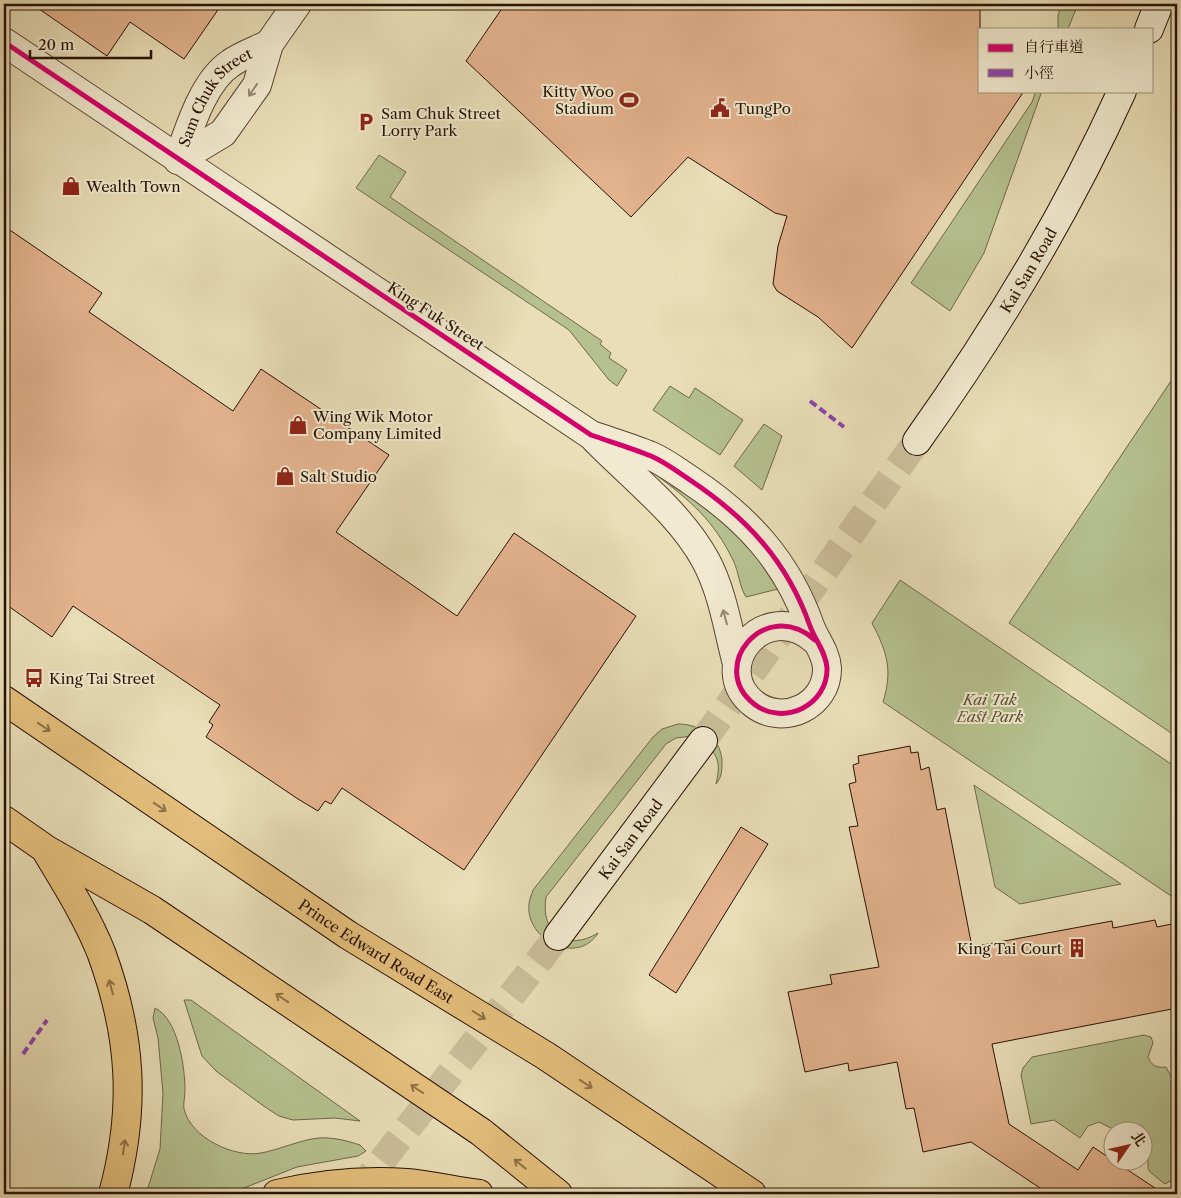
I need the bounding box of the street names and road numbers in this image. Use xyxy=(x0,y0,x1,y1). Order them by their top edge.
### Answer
street label: Sam Chuk Street xyxy=(174,43,255,149)
street label: Kai San Road xyxy=(996,224,1061,316)
street label: King Fuk Street xyxy=(384,278,488,355)
street label: Kai San Road xyxy=(594,795,666,883)
street label: Prince Edward Road East xyxy=(295,895,458,1007)

